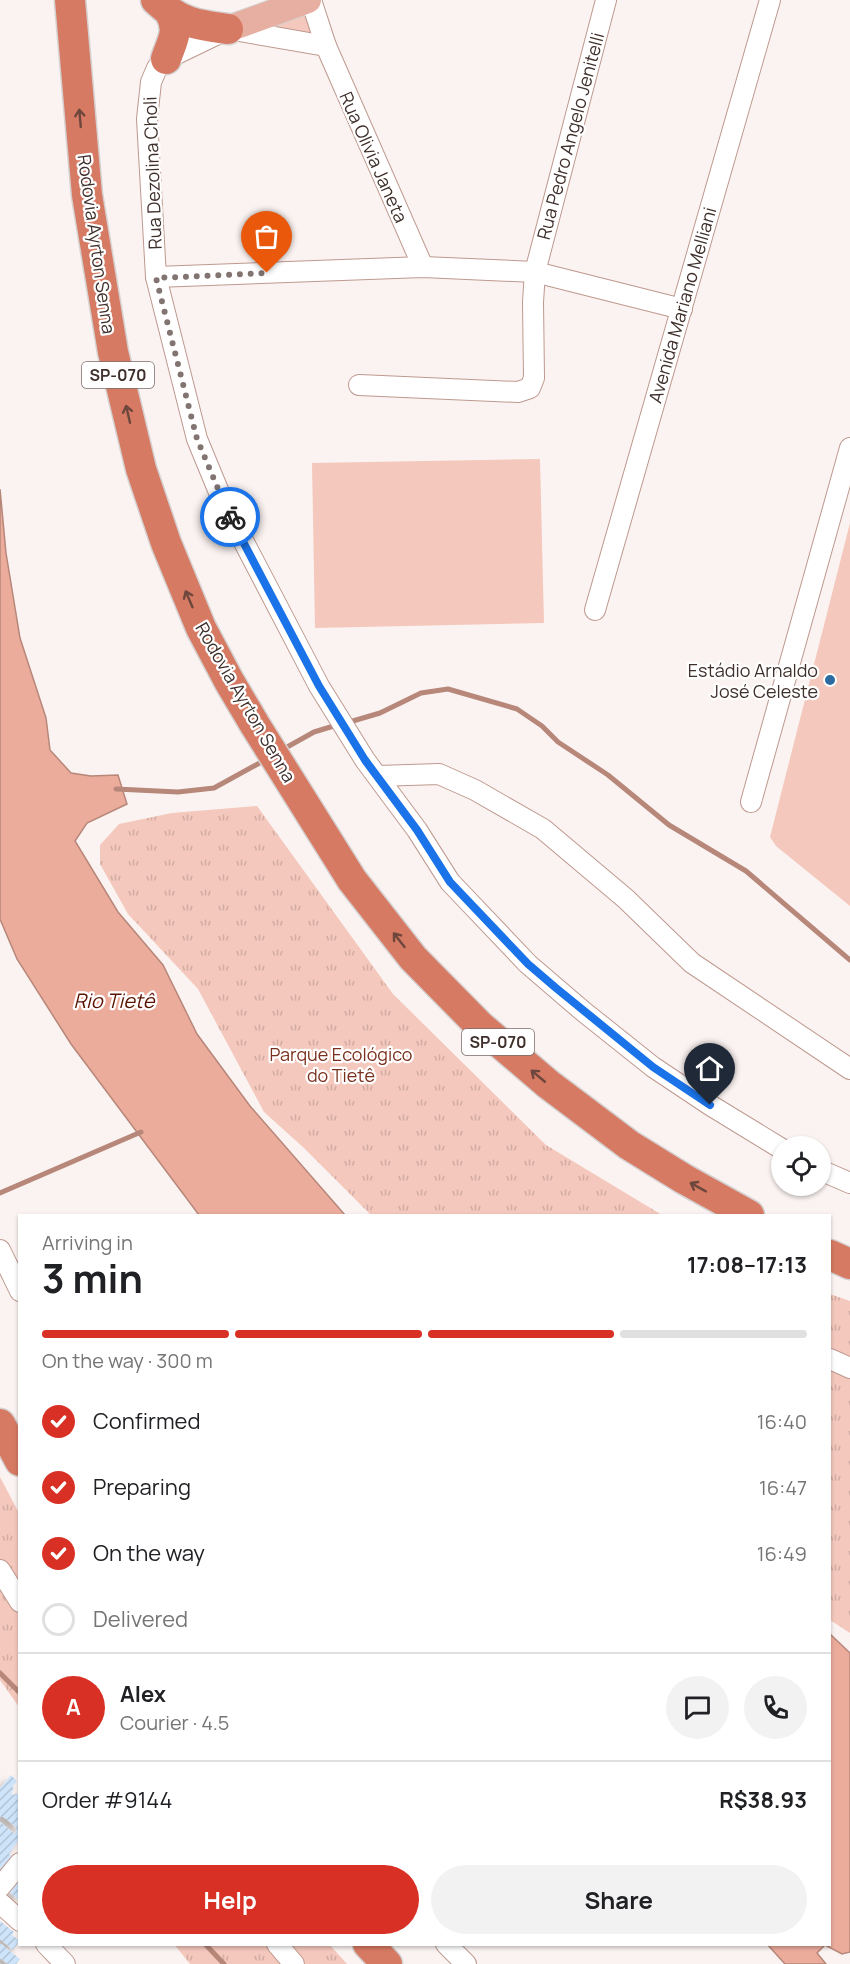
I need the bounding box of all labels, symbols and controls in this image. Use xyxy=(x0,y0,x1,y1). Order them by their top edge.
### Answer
street label: Rua Pedro Angelo Jenitelli xyxy=(531,30,609,242)
street label: Rua Olivia Janeta xyxy=(334,88,414,226)
street label: Rua Dezolina Choli xyxy=(137,96,167,250)
one-way arrow xyxy=(75,109,86,129)
street label: Rodovia Ayrton Senna xyxy=(73,153,121,335)
street label: Avenida Mariano Melliani xyxy=(643,204,721,406)
pin xyxy=(241,211,292,273)
icon: bag xyxy=(250,220,283,253)
road number: SP-070 xyxy=(82,362,154,388)
one-way arrow xyxy=(121,405,133,424)
courier xyxy=(200,487,260,547)
icon: bike xyxy=(214,501,247,534)
one-way arrow xyxy=(183,590,194,609)
street label: Rodovia Ayrton Senna xyxy=(190,618,302,786)
place label: Estádio Arnaldo José Celeste xyxy=(688,658,818,703)
marker: Estádio Arnaldo José Celeste xyxy=(823,673,837,687)
one-way arrow xyxy=(392,932,405,948)
water label: Rio Tietê xyxy=(73,987,156,1014)
road number: SP-070 xyxy=(462,1029,534,1055)
park label: Parque Ecológico do Tietê xyxy=(269,1042,413,1087)
pin xyxy=(684,1043,735,1105)
icon: home xyxy=(693,1052,726,1085)
one-way arrow xyxy=(531,1069,546,1083)
map controls xyxy=(771,1136,831,1196)
button: locate xyxy=(771,1136,831,1196)
one-way arrow xyxy=(690,1181,707,1193)
text: Arriving in xyxy=(42,1229,133,1256)
text: 17:08–17:13 xyxy=(687,1250,807,1280)
text: 3 min xyxy=(42,1251,143,1305)
text: On the way · 300 m xyxy=(42,1347,213,1374)
icon: check xyxy=(42,1405,75,1438)
text: Confirmed xyxy=(93,1406,201,1436)
text: 16:40 xyxy=(757,1408,807,1435)
icon: check xyxy=(42,1471,75,1504)
text: Preparing xyxy=(93,1472,191,1502)
text: 16:47 xyxy=(759,1474,807,1501)
icon: check xyxy=(42,1537,75,1570)
text: On the way xyxy=(93,1538,205,1568)
text: 16:49 xyxy=(757,1540,807,1567)
text: Delivered xyxy=(93,1604,188,1634)
button: chat xyxy=(666,1676,729,1739)
button: phone xyxy=(744,1676,807,1739)
text: Alex xyxy=(120,1679,166,1709)
text: A xyxy=(66,1692,81,1722)
text: Courier · 4.5 xyxy=(120,1709,229,1736)
text: Order #9144 xyxy=(42,1785,173,1815)
text: R$38.93 xyxy=(719,1785,807,1815)
button: Help xyxy=(42,1865,419,1934)
button: Share xyxy=(431,1865,807,1934)

